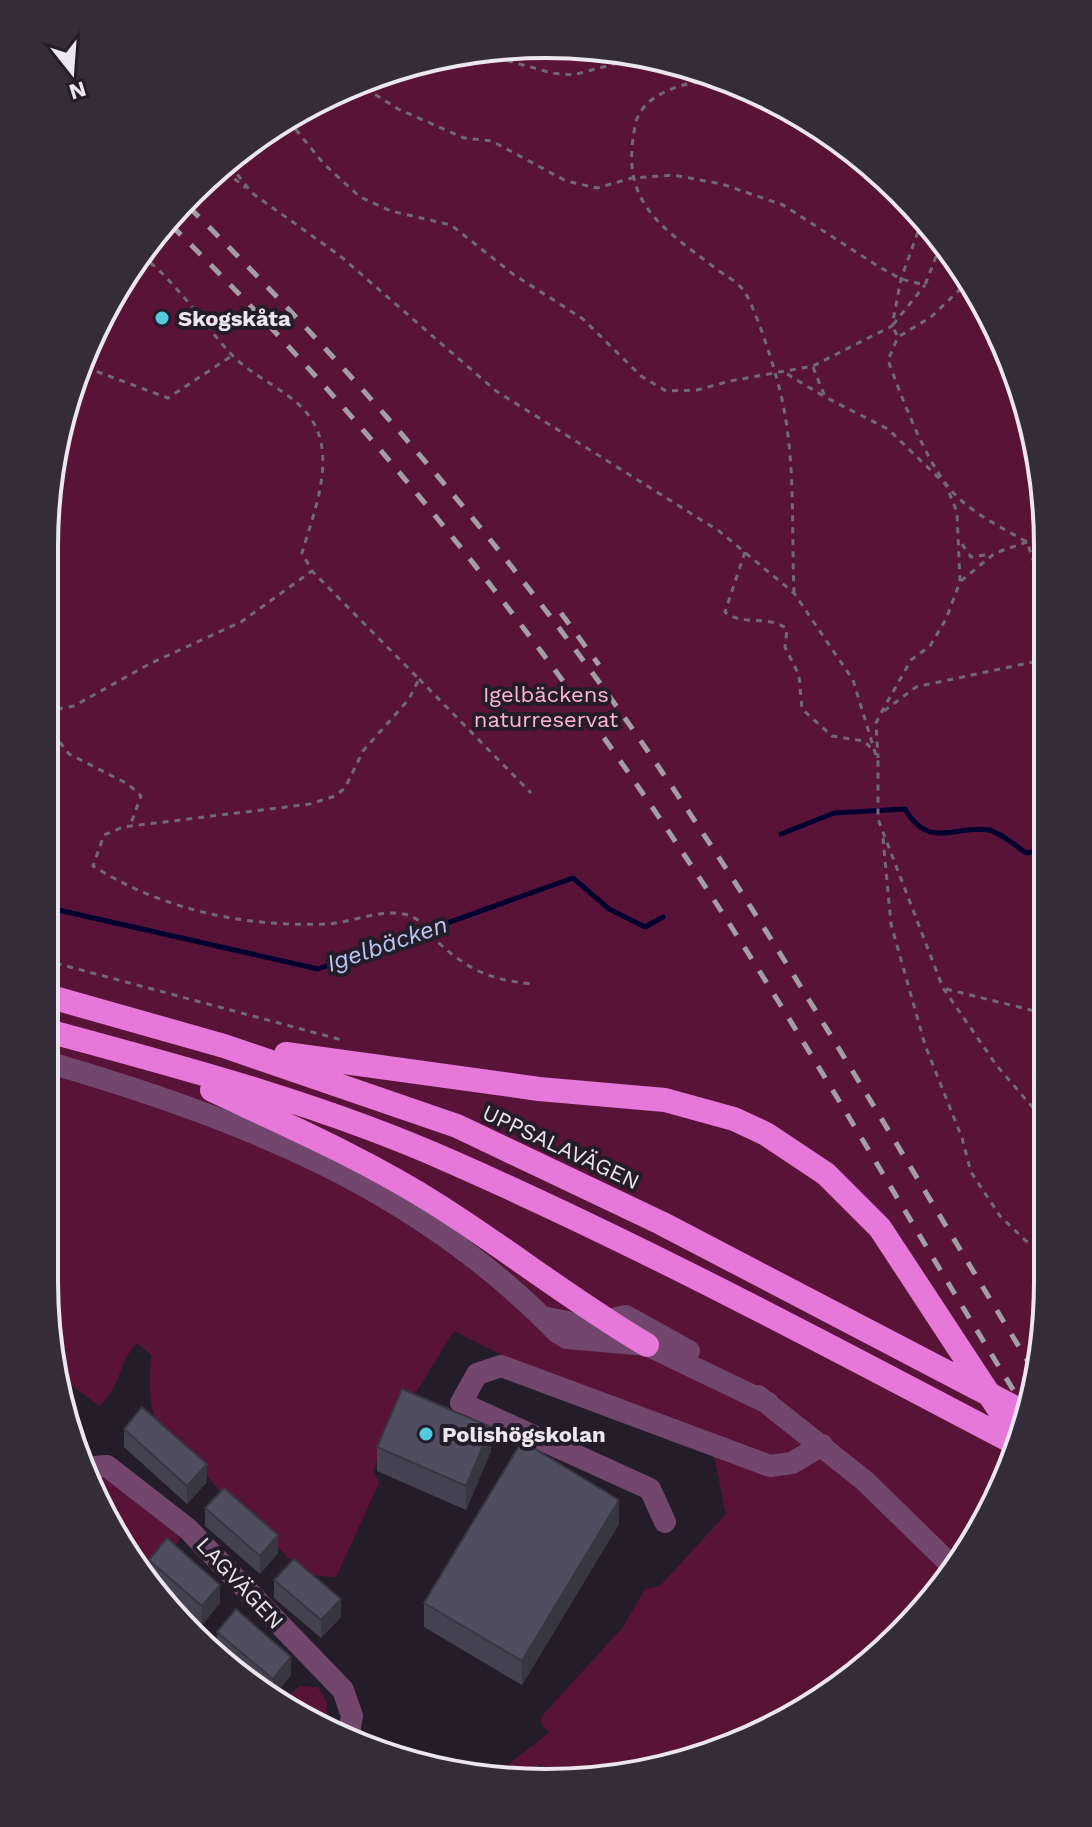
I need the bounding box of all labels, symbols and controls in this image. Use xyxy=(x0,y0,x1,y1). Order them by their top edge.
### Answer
north arrow xyxy=(32,32,112,112)
text: N xyxy=(66,76,89,105)
place label: Skogskåta xyxy=(178,306,291,331)
marker: Skogskåta xyxy=(153,309,171,327)
park label: Igelbäckens naturreservat xyxy=(474,682,618,732)
water label: Igelbäcken xyxy=(323,910,451,978)
street label: UPPSALAVÄGEN xyxy=(479,1100,643,1194)
place label: Polishögskolan xyxy=(442,1422,606,1447)
marker: Polishögskolan xyxy=(417,1425,435,1443)
street label: LAGVÄGEN xyxy=(191,1532,289,1634)

